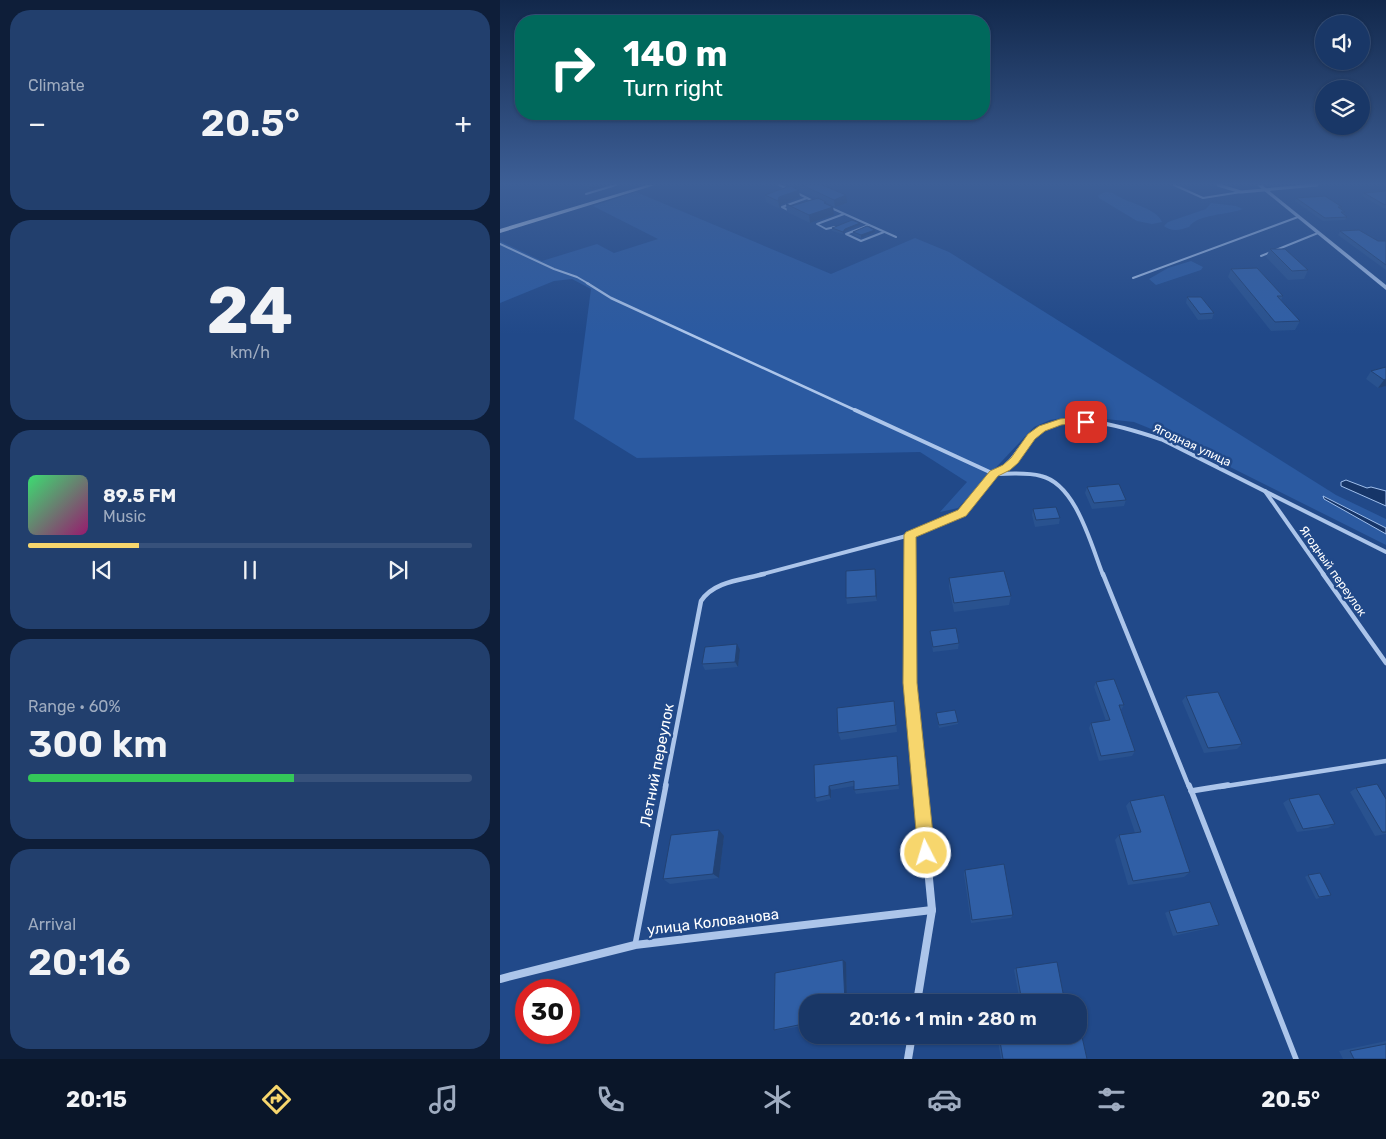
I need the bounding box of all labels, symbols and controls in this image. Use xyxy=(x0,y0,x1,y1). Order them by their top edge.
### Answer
map controls xyxy=(1315,15,1370,135)
button: sound xyxy=(1315,15,1370,70)
text: 140 m xyxy=(623,33,728,75)
icon: right xyxy=(540,35,605,100)
text: Turn right xyxy=(623,75,723,102)
text: Climate xyxy=(28,76,85,95)
button: layers xyxy=(1315,80,1370,135)
text: 20.5° xyxy=(201,100,300,146)
text: − xyxy=(28,107,46,140)
text: + xyxy=(455,107,472,140)
text: 24 xyxy=(207,272,293,349)
text: km/h xyxy=(230,343,270,362)
pin xyxy=(1065,401,1107,443)
icon: arrive xyxy=(1072,408,1100,436)
street label: Ягодная улица xyxy=(1151,421,1233,469)
text: 89.5 FM xyxy=(103,484,176,507)
text: Music xyxy=(103,507,146,526)
street label: Ягодный переулок xyxy=(1297,523,1370,619)
icon: previous xyxy=(88,556,116,584)
icon: pause xyxy=(236,556,264,584)
icon: next xyxy=(384,556,412,584)
text: Range · 60% xyxy=(28,697,121,716)
street label: Летний переулок xyxy=(636,702,678,828)
text: 300 km xyxy=(28,721,168,767)
position arrow xyxy=(899,826,951,878)
street label: улица Колованова xyxy=(646,905,780,939)
text: Arrival xyxy=(28,915,76,934)
text: 20:16 xyxy=(28,939,131,985)
speed limit sign: 30 xyxy=(515,979,580,1044)
text: 20:16 · 1 min · 280 m xyxy=(849,1007,1037,1030)
icon: directions xyxy=(259,1082,294,1117)
icon: music xyxy=(426,1082,461,1117)
icon: phone xyxy=(593,1082,628,1117)
icon: climate xyxy=(760,1082,795,1117)
icon: car xyxy=(927,1082,962,1117)
icon: filters xyxy=(1094,1082,1129,1117)
text: 20:15 xyxy=(66,1086,127,1113)
text: 20.5° xyxy=(1261,1086,1320,1113)

